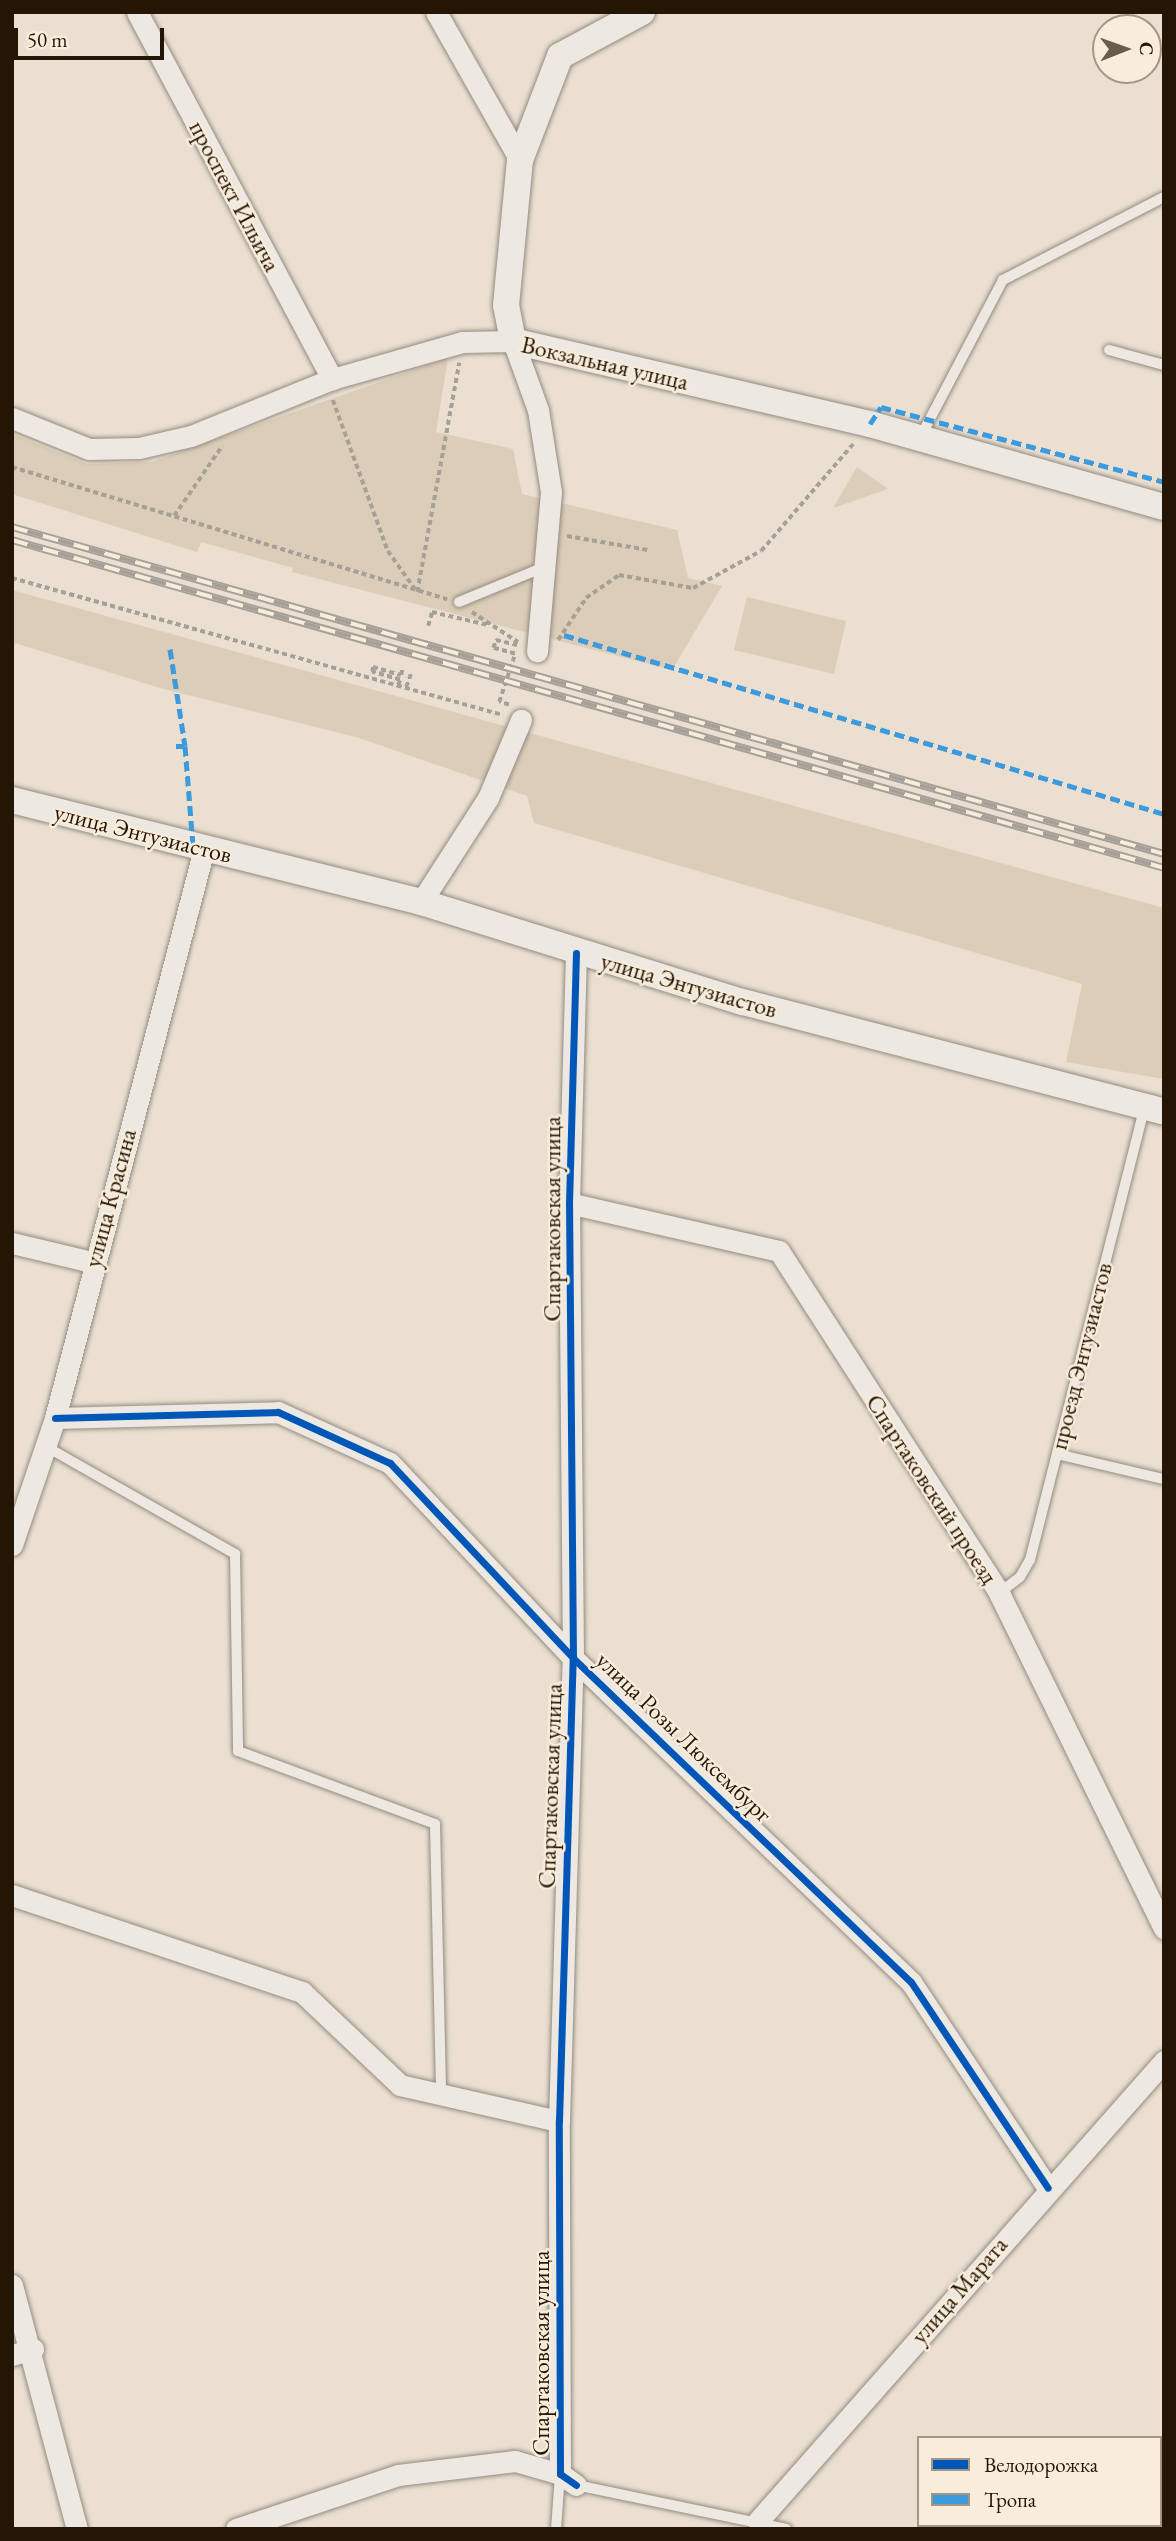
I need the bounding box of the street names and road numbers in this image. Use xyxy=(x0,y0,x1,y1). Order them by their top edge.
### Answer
street label: проспект Ильича xyxy=(183,116,287,276)
street label: Вокзальная улица xyxy=(519,330,691,396)
street label: улица Энтузиастов xyxy=(51,797,235,869)
street label: улица Энтузиастов xyxy=(598,946,780,1024)
street label: Спартаковская улица xyxy=(538,1116,566,1322)
street label: улица Красина xyxy=(78,1125,142,1271)
street label: проезд Энтузиастов xyxy=(1044,1260,1118,1452)
street label: Спартаковский проезд xyxy=(860,1389,1004,1589)
street label: улица Розы Люксембург xyxy=(590,1646,778,1828)
street label: Спартаковская улица xyxy=(532,1683,568,1889)
street label: улица Марата xyxy=(905,2231,1013,2349)
street label: Спартаковская улица xyxy=(527,2250,555,2456)

